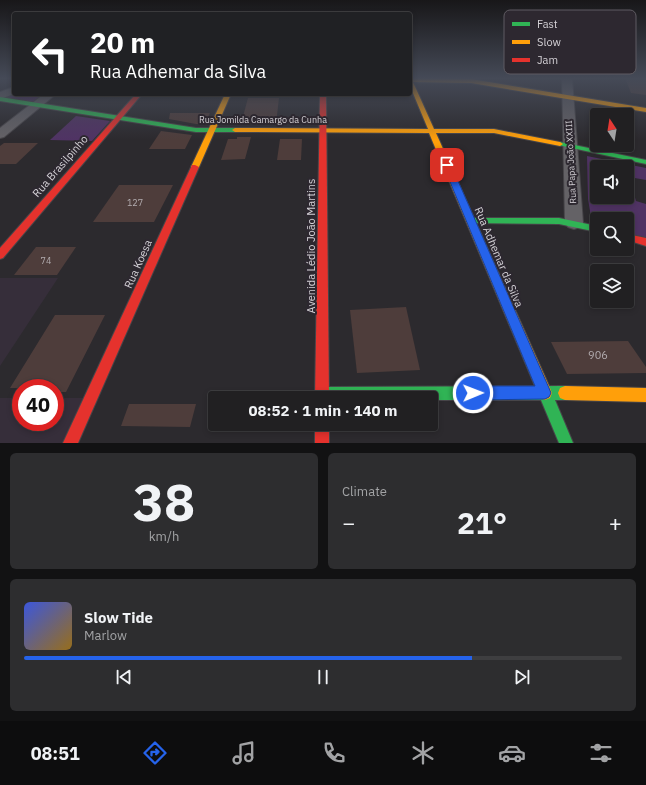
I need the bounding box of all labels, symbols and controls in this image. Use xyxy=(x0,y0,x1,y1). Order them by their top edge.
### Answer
legend xyxy=(504,10,636,74)
text: Fast xyxy=(537,17,558,31)
text: 20 m xyxy=(90,24,155,61)
icon: left xyxy=(24,28,76,80)
text: Slow xyxy=(537,35,561,49)
text: Jam xyxy=(537,53,558,67)
text: Rua Adhemar da Silva xyxy=(90,60,266,83)
north arrow xyxy=(590,108,634,152)
map controls xyxy=(590,108,634,308)
street label: Rua Jomilda Camargo da Cunha xyxy=(199,114,327,125)
street label: Rua Papa João XXIII xyxy=(563,120,578,204)
street label: Rua Brasilpinho xyxy=(29,132,91,200)
pin xyxy=(430,148,464,182)
icon: arrive xyxy=(436,154,458,176)
button: sound xyxy=(590,160,634,204)
street label: Avenida Lédio João Martins xyxy=(304,179,318,313)
house number: 127 xyxy=(127,197,143,208)
street label: Rua Adhemar da Silva xyxy=(472,205,527,309)
button: search xyxy=(590,212,634,256)
street label: Rua Koesa xyxy=(121,237,155,291)
house number: 74 xyxy=(41,255,51,266)
button: layers xyxy=(590,264,634,308)
house number: 906 xyxy=(588,348,608,362)
position arrow xyxy=(452,372,494,414)
speed limit sign: 40 xyxy=(12,379,64,431)
text: 08:52 · 1 min · 140 m xyxy=(249,401,397,420)
text: 38 xyxy=(133,468,195,535)
text: Climate xyxy=(342,483,387,500)
text: 21° xyxy=(457,503,507,542)
text: − xyxy=(342,508,355,537)
text: + xyxy=(609,508,622,537)
text: km/h xyxy=(149,528,179,545)
text: Slow Tide xyxy=(84,608,153,627)
text: Marlow xyxy=(84,627,127,644)
icon: previous xyxy=(113,666,135,688)
icon: pause xyxy=(312,666,334,688)
icon: next xyxy=(511,666,533,688)
icon: directions xyxy=(141,739,169,767)
icon: music xyxy=(230,739,258,767)
icon: phone xyxy=(320,739,348,767)
icon: climate xyxy=(409,739,437,767)
icon: car xyxy=(498,739,526,767)
icon: filters xyxy=(587,739,615,767)
text: 08:51 xyxy=(31,742,80,765)

